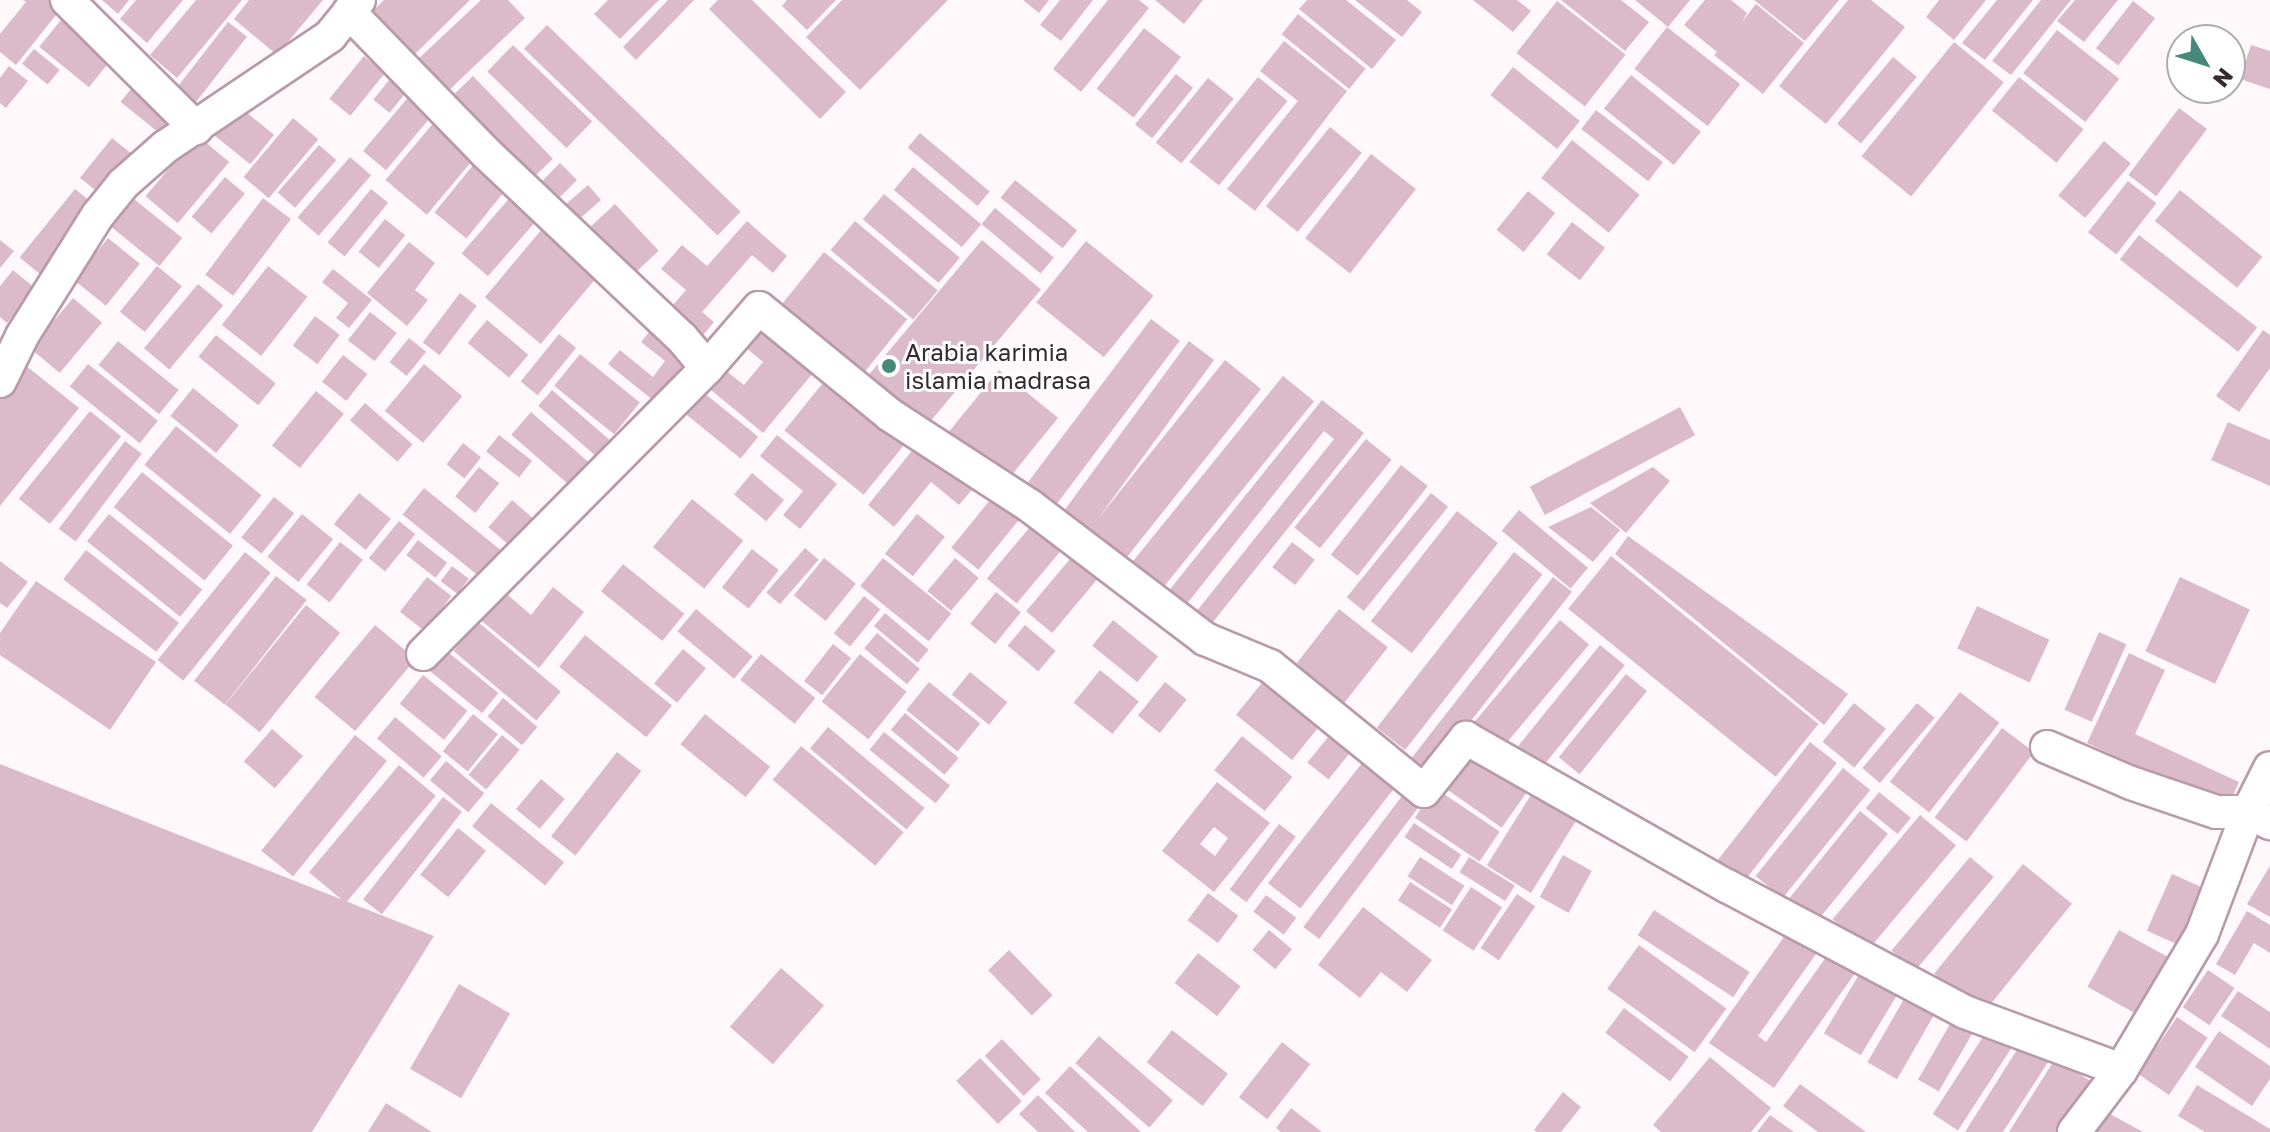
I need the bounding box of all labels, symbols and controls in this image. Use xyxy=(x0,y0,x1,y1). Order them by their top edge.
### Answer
north arrow xyxy=(2166,24,2246,104)
text: N xyxy=(2208,63,2239,93)
place label: Arabia karimia islamia madrasa xyxy=(905,338,1091,394)
marker: Arabia karimia islamia madrasa xyxy=(880,357,898,375)

